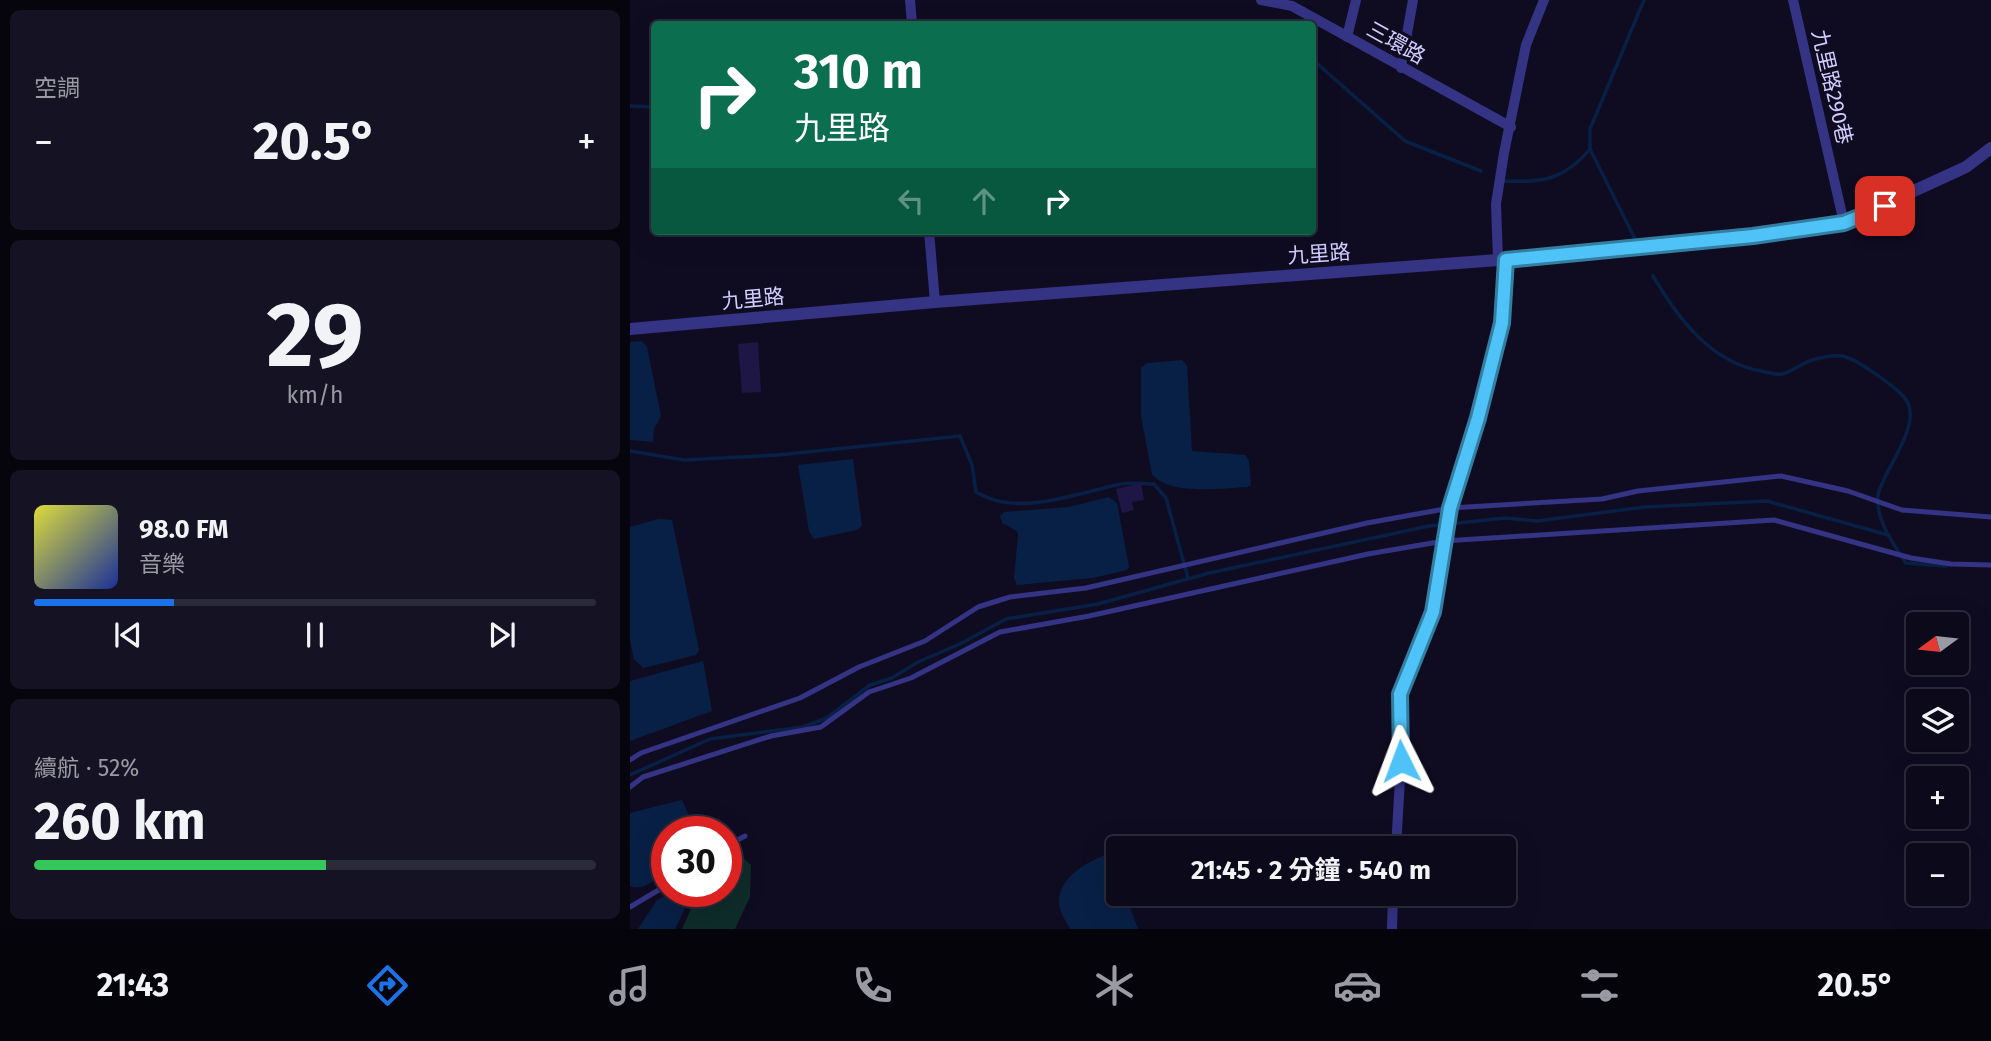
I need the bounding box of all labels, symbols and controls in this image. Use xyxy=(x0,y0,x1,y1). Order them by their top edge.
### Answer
street label: 三環路 xyxy=(1362,16,1430,70)
street label: 九里路290巷 xyxy=(1806,27,1858,147)
text: 310 m xyxy=(794,42,923,101)
icon: right xyxy=(679,49,770,140)
text: 空調 xyxy=(34,74,80,102)
text: 九里路 xyxy=(794,109,890,147)
text: 20.5° xyxy=(253,110,377,173)
text: − xyxy=(34,119,53,165)
text: + xyxy=(577,119,596,165)
pin xyxy=(1855,176,1915,236)
icon: left xyxy=(892,182,930,220)
icon: ahead xyxy=(965,182,1003,220)
icon: right xyxy=(1038,182,1076,220)
icon: arrive xyxy=(1866,187,1904,225)
street label: 九里路 xyxy=(1287,239,1351,269)
text: 29 xyxy=(266,281,364,390)
street label: 九里路 xyxy=(720,283,786,315)
text: km/h xyxy=(287,381,343,409)
text: 98.0 FM xyxy=(139,514,228,545)
text: 音樂 xyxy=(139,550,185,578)
north arrow xyxy=(1906,612,1969,676)
map controls xyxy=(1906,612,1969,906)
icon: previous xyxy=(109,616,147,654)
icon: pause xyxy=(296,616,334,654)
icon: next xyxy=(483,616,521,654)
button: layers xyxy=(1906,689,1969,752)
position arrow xyxy=(1364,724,1438,798)
text: 續航 · 52% xyxy=(34,754,139,782)
button: + xyxy=(1906,766,1969,829)
text: 260 km xyxy=(34,790,206,853)
speed limit sign: 30 xyxy=(651,816,742,907)
button: − xyxy=(1906,843,1969,906)
text: 21:45 · 2 分鐘 · 540 m xyxy=(1191,855,1431,886)
icon: directions xyxy=(363,961,412,1010)
icon: music xyxy=(605,961,654,1010)
icon: phone xyxy=(848,961,897,1010)
icon: climate xyxy=(1090,961,1139,1010)
icon: car xyxy=(1333,961,1382,1010)
icon: filters xyxy=(1575,961,1624,1010)
text: 21:43 xyxy=(97,966,169,1004)
text: 20.5° xyxy=(1817,966,1894,1004)

